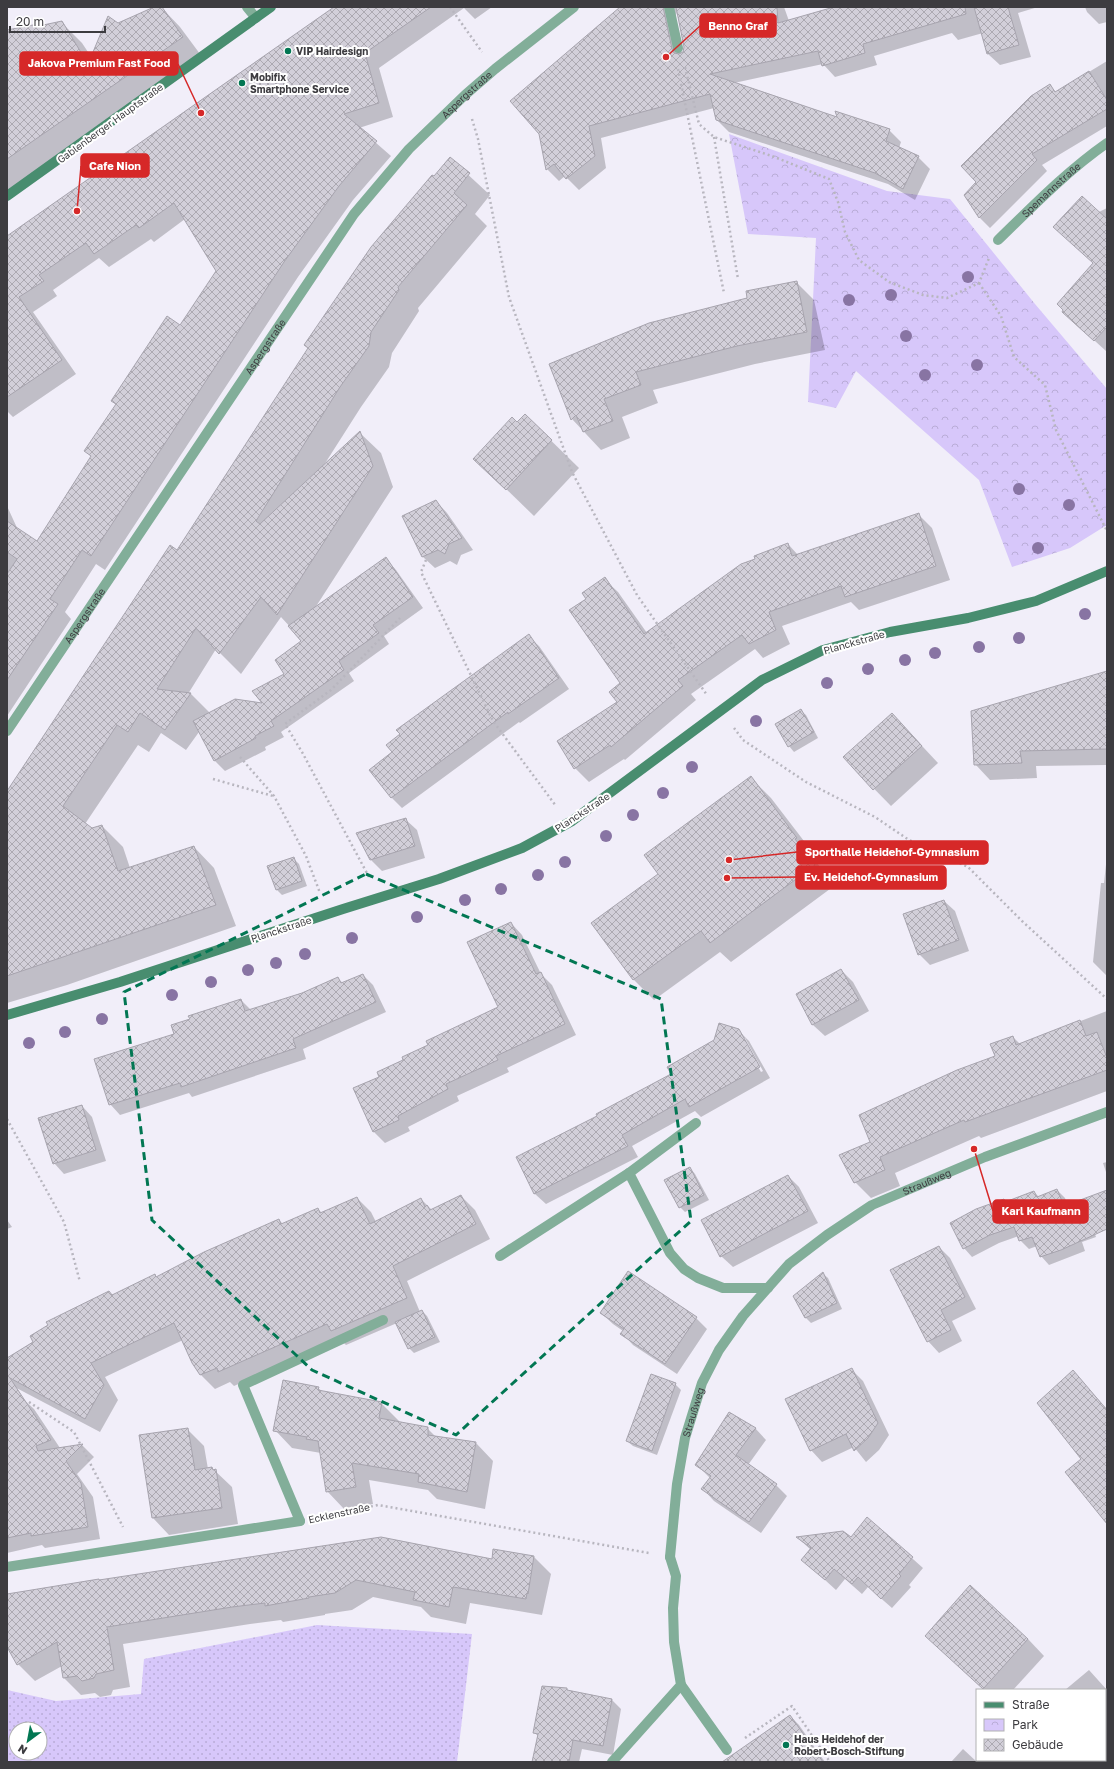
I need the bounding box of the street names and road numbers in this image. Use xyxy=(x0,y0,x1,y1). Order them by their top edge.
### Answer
street label: Aspergstraße xyxy=(439,68,494,121)
street label: Gablenberger Hauptstraße xyxy=(55,80,165,165)
street label: Spemannstraße xyxy=(1019,160,1083,220)
street label: Aspergstraße xyxy=(242,316,288,377)
street label: Aspergstraße xyxy=(62,585,107,646)
street label: Planckstraße xyxy=(822,627,886,656)
street label: Planckstraße xyxy=(552,790,612,834)
street label: Planckstraße xyxy=(249,913,313,944)
street label: Straußweg xyxy=(901,1166,953,1197)
street label: Straußweg xyxy=(680,1386,706,1439)
street label: Ecklenstraße xyxy=(307,1501,371,1525)

